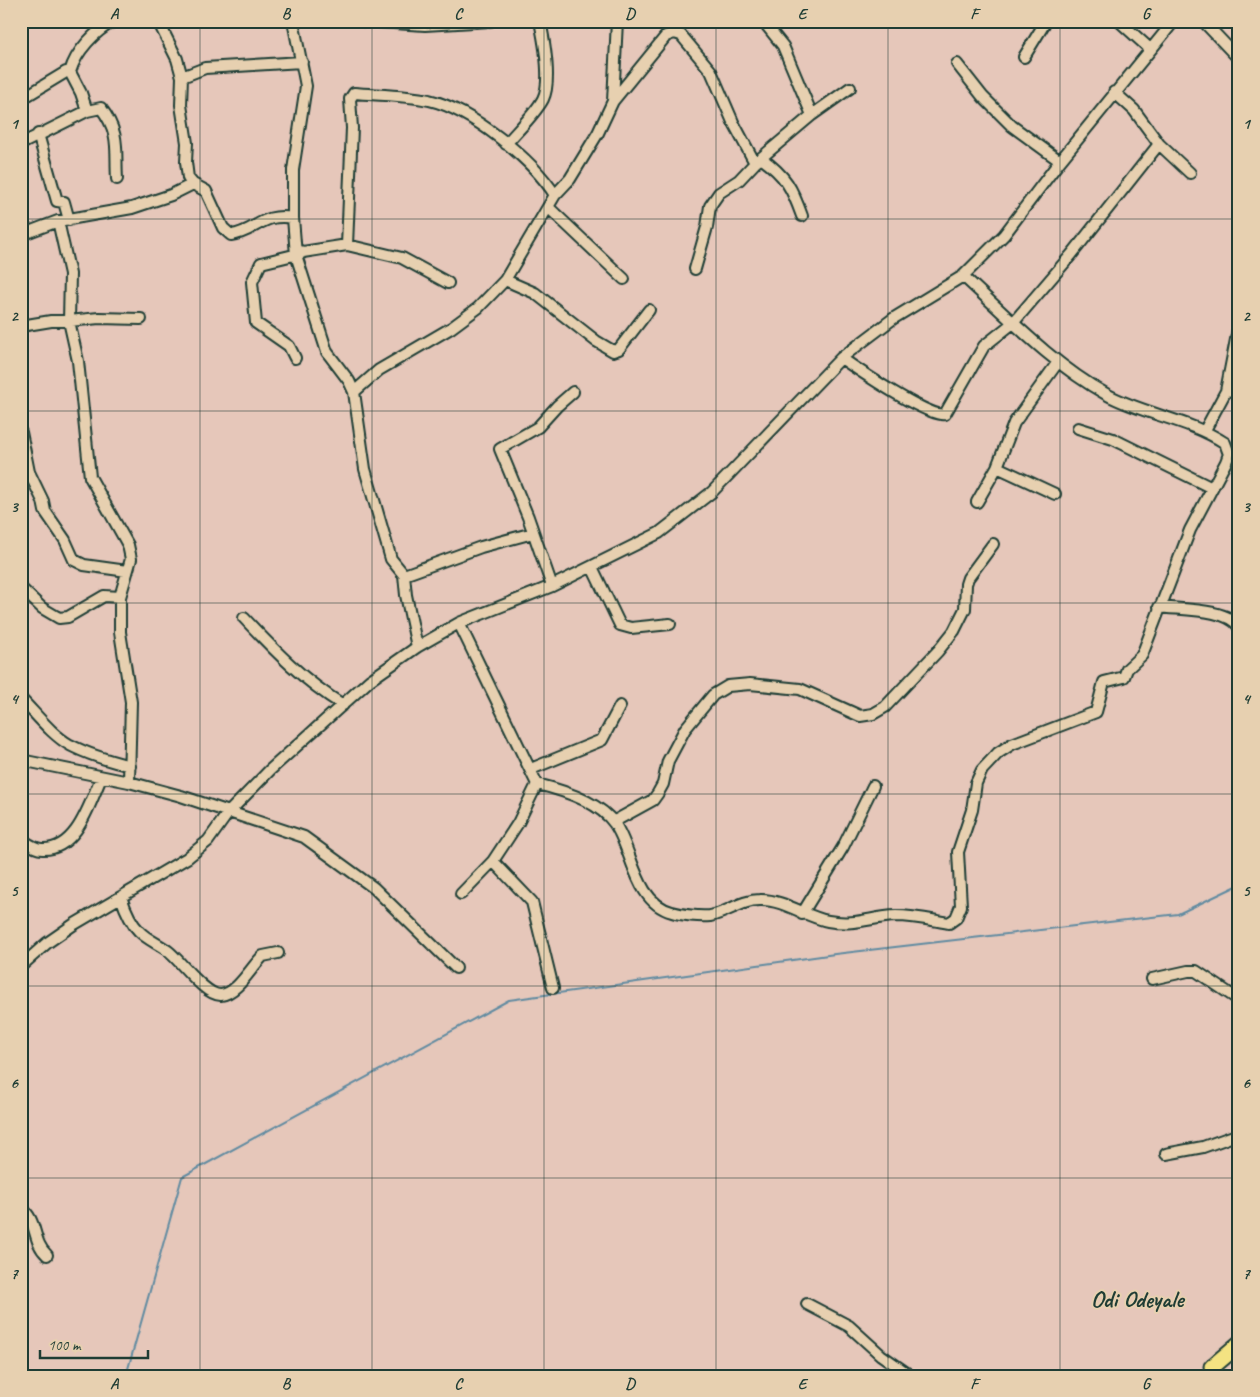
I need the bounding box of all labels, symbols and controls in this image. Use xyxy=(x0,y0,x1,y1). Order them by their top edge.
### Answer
text: A xyxy=(110,4,120,24)
text: B xyxy=(282,4,292,24)
text: C xyxy=(454,4,464,24)
text: D xyxy=(625,4,636,24)
text: E xyxy=(798,4,809,24)
text: F xyxy=(970,4,981,24)
text: G xyxy=(1142,4,1152,24)
text: 1 xyxy=(10,114,19,134)
text: 1 xyxy=(1242,114,1251,134)
text: 2 xyxy=(10,306,19,326)
text: 2 xyxy=(1242,306,1251,326)
text: 3 xyxy=(10,497,19,517)
text: 3 xyxy=(1242,497,1251,517)
text: 4 xyxy=(10,689,19,709)
text: 4 xyxy=(1242,689,1251,709)
text: 5 xyxy=(11,881,20,901)
text: 5 xyxy=(1243,881,1252,901)
text: 6 xyxy=(10,1073,19,1093)
text: 6 xyxy=(1242,1073,1251,1093)
text: 7 xyxy=(10,1264,19,1284)
text: 7 xyxy=(1242,1264,1251,1284)
district label: Odi Odeyale xyxy=(1091,1284,1185,1314)
scale bar xyxy=(40,1327,148,1359)
text: 100 m xyxy=(48,1336,82,1355)
text: A xyxy=(110,1374,120,1394)
text: B xyxy=(282,1374,292,1394)
text: C xyxy=(454,1374,464,1394)
text: D xyxy=(625,1374,636,1394)
text: E xyxy=(798,1374,809,1394)
text: F xyxy=(970,1374,981,1394)
text: G xyxy=(1142,1374,1152,1394)

